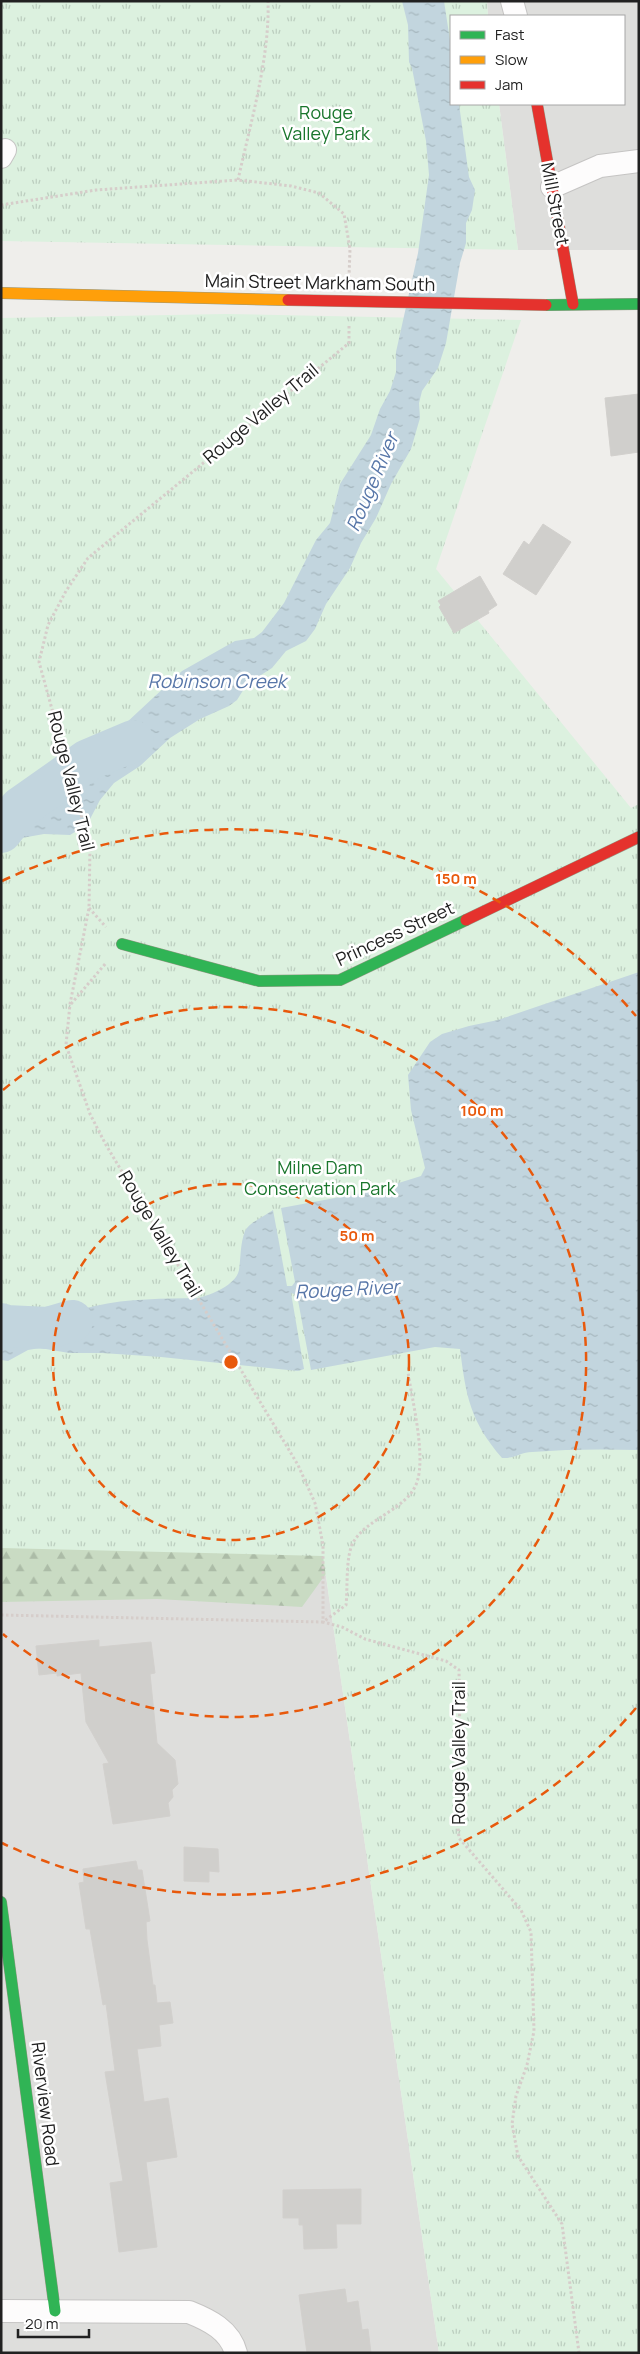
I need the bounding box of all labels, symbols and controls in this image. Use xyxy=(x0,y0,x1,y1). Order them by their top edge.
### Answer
legend xyxy=(450,15,625,105)
text: Fast xyxy=(495,24,524,45)
text: Slow xyxy=(495,49,528,70)
text: Jam xyxy=(495,74,523,95)
park label: Rouge Valley Park xyxy=(282,100,371,145)
street label: Mill Street xyxy=(536,160,576,247)
street label: Main Street Markham South xyxy=(205,268,435,296)
street label: Rouge Valley Trail xyxy=(198,358,323,469)
water label: Rouge River xyxy=(340,427,405,535)
water label: Robinson Creek xyxy=(148,668,289,694)
street label: Rouge Valley Trail xyxy=(43,708,101,853)
text: 150 m xyxy=(435,868,477,889)
street label: Princess Street xyxy=(332,895,458,971)
text: 100 m xyxy=(461,1100,503,1121)
park label: Milne Dam Conservation Park xyxy=(244,1155,397,1200)
street label: Rouge Valley Trail xyxy=(114,1166,208,1301)
text: 50 m xyxy=(339,1225,375,1246)
water label: Rouge River xyxy=(294,1273,402,1305)
centre of rings xyxy=(222,1353,240,1371)
street label: Rouge Valley Trail xyxy=(446,1681,470,1825)
street label: Riverview Road xyxy=(26,2040,66,2167)
scale bar xyxy=(18,2306,89,2338)
text: 20 m xyxy=(25,2313,58,2334)

